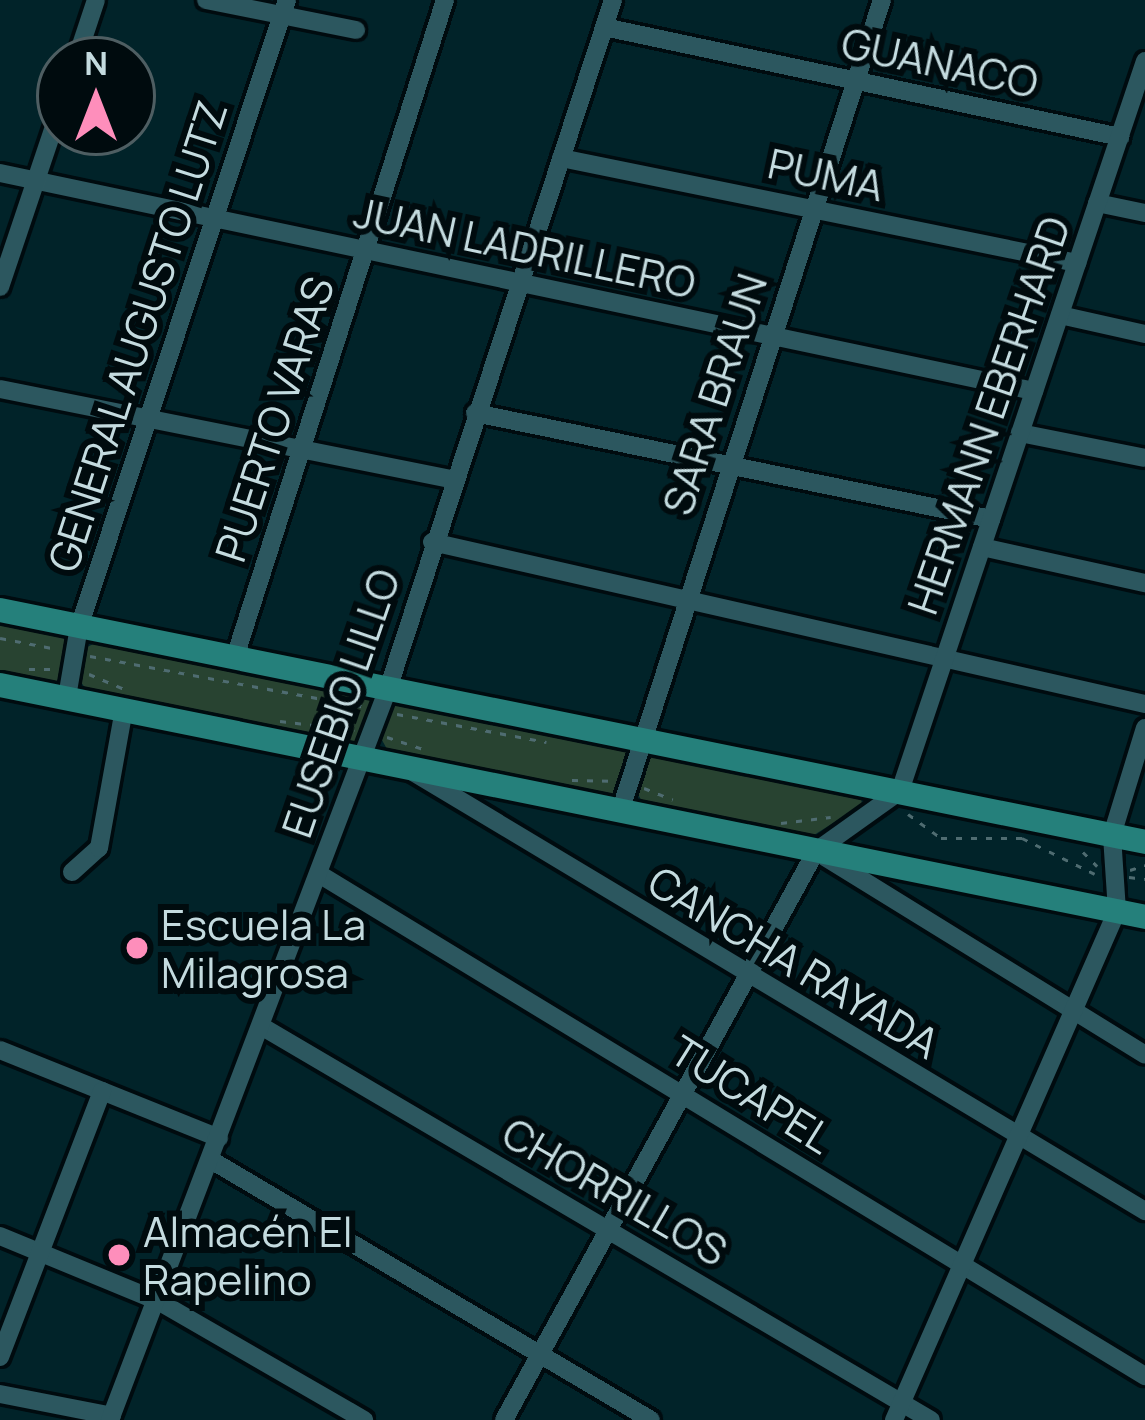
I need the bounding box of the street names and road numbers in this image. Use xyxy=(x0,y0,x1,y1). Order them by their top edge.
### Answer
street label: GUANACO xyxy=(837,17,1043,107)
street label: GENERAL AUGUSTO LUTZ xyxy=(37,93,237,579)
street label: PUMA xyxy=(764,137,888,211)
street label: JUAN LADRILLERO xyxy=(350,186,700,308)
street label: HERMANN EBERHARD xyxy=(896,210,1080,620)
street label: SARA BRAUN xyxy=(651,267,777,521)
street label: PUERTO VARAS xyxy=(204,270,344,568)
street label: EUSEBIO LILLO xyxy=(271,562,409,844)
street label: CANCHA RAYADA xyxy=(640,855,948,1069)
street label: TUCAPEL xyxy=(662,1025,842,1163)
street label: CHORRILLOS xyxy=(494,1107,736,1275)

